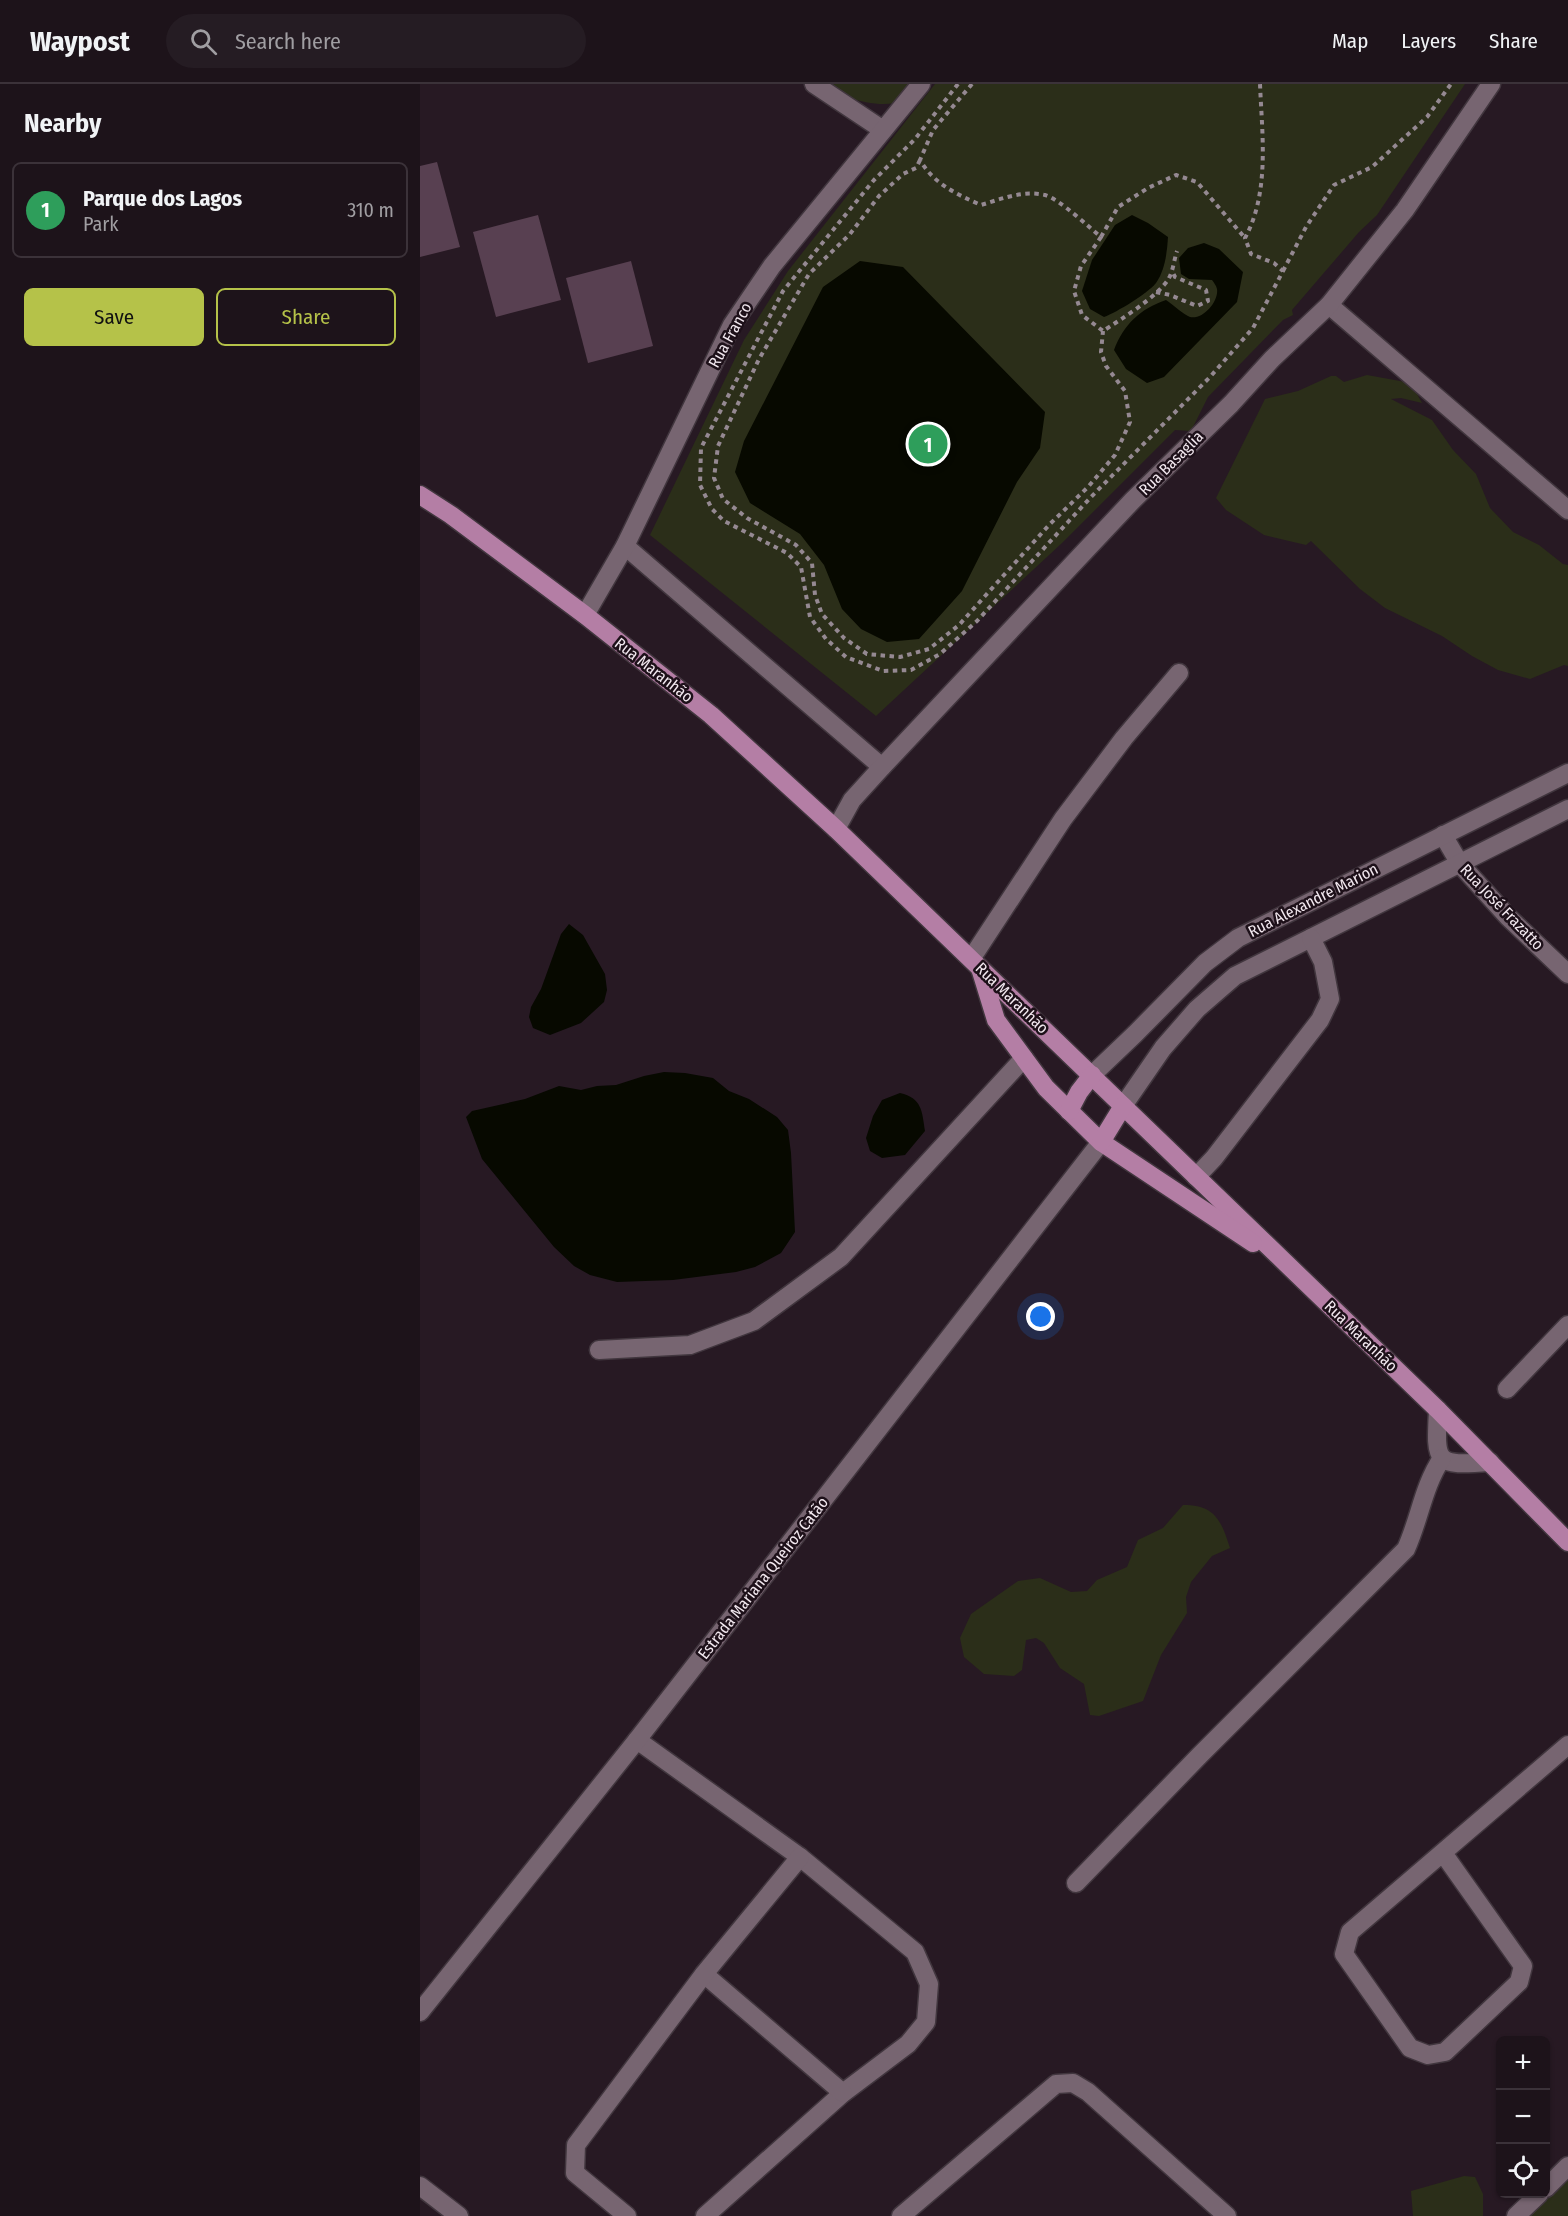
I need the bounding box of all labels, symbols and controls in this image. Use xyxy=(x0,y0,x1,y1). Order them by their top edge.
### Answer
search box xyxy=(166,14,586,68)
text: Waypost xyxy=(30,25,130,58)
icon: search xyxy=(187,25,220,58)
text: Search here xyxy=(235,28,341,55)
text: Map xyxy=(1332,28,1368,54)
text: Layers xyxy=(1401,28,1456,54)
text: Share xyxy=(1489,28,1538,54)
text: Nearby xyxy=(24,108,101,139)
text: Parque dos Lagos xyxy=(83,185,242,212)
text: 1 xyxy=(41,198,50,222)
text: 310 m xyxy=(347,198,394,222)
text: Park xyxy=(83,212,119,236)
button: Save xyxy=(24,288,204,346)
button: Share xyxy=(216,288,396,346)
street label: Rua Franco xyxy=(704,299,756,371)
pin: 1 xyxy=(908,422,948,466)
street label: Rua Basaglia xyxy=(1135,427,1207,499)
street label: Rua Maranhão xyxy=(611,634,697,706)
street label: Rua Alexandre Marion xyxy=(1245,859,1381,941)
street label: Rua José Frazatto xyxy=(1456,860,1548,954)
street label: Rua Maranhão xyxy=(972,959,1052,1037)
street label: Rua Maranhão xyxy=(1321,1297,1401,1375)
your location xyxy=(1026,1302,1055,1331)
street label: Estrada Mariana Queiroz Catão xyxy=(694,1493,832,1663)
map controls xyxy=(1496,2036,1550,2198)
button: + xyxy=(1496,2036,1550,2090)
button: − xyxy=(1496,2090,1550,2144)
button: locate xyxy=(1496,2144,1550,2198)

